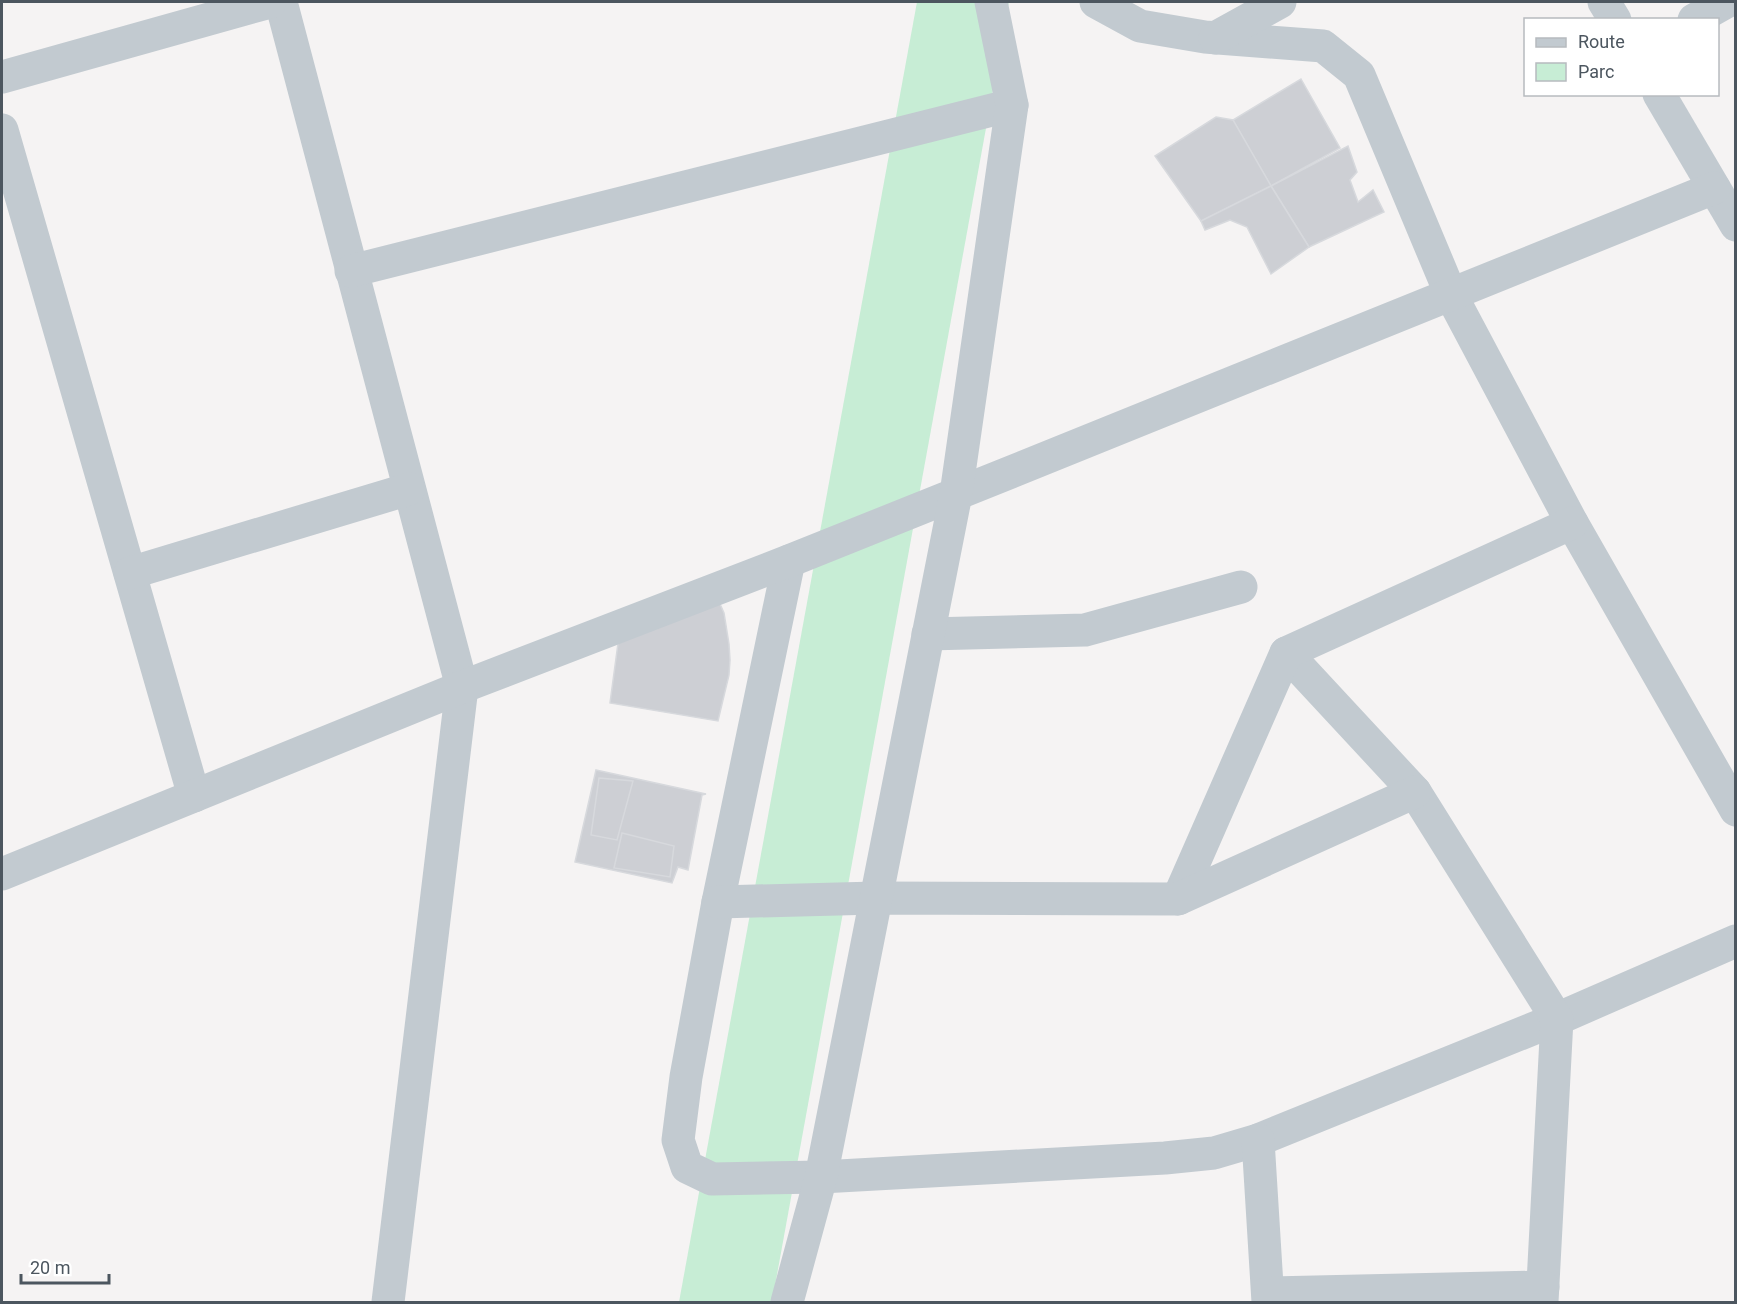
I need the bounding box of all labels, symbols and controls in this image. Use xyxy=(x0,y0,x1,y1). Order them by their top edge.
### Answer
legend xyxy=(1524,18,1719,96)
text: Route xyxy=(1578,31,1625,52)
text: Parc xyxy=(1578,61,1614,82)
scale bar xyxy=(21,1247,110,1285)
text: 20 m xyxy=(30,1257,70,1278)

